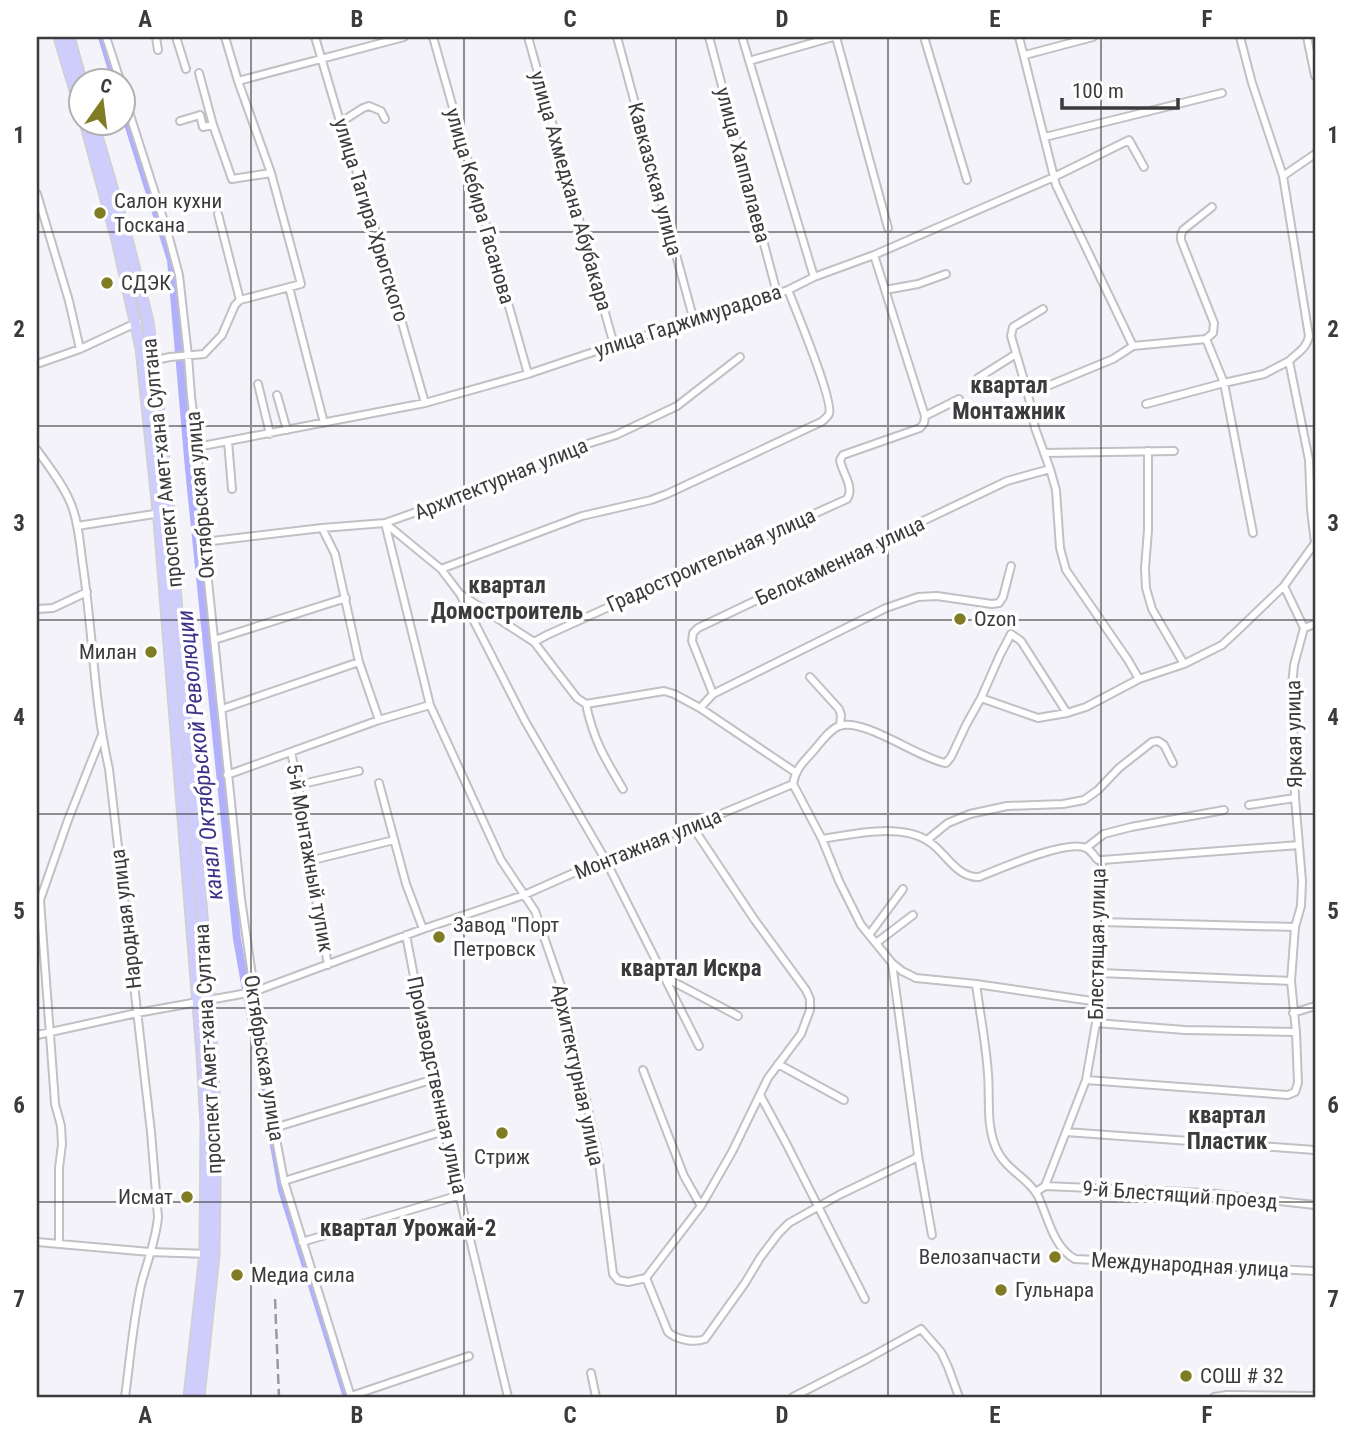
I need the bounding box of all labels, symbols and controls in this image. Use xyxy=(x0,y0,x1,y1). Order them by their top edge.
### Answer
text: A xyxy=(138,6,152,33)
text: B xyxy=(351,6,363,33)
text: C xyxy=(563,6,577,33)
text: D xyxy=(776,6,789,33)
text: E xyxy=(989,6,1001,33)
text: F xyxy=(1202,6,1213,33)
north arrow xyxy=(66,66,136,136)
scale bar xyxy=(1062,66,1177,110)
street label: улица Ахмедхана Абубакара xyxy=(525,68,617,314)
text: С xyxy=(98,74,114,98)
text: 100 m xyxy=(1072,79,1124,103)
street label: улица Хаппалаева xyxy=(711,85,775,245)
street label: Кавказская улица xyxy=(623,100,687,258)
street label: улица Кебира Гасанова xyxy=(441,105,519,307)
street label: улица Тагира Хрюгского xyxy=(329,115,413,325)
text: 1 xyxy=(13,122,25,149)
text: 1 xyxy=(1327,122,1339,149)
place label: Салон кухни Тоскана xyxy=(114,189,222,237)
marker: Салон кухни Тоскана xyxy=(92,205,108,221)
place label: СДЭК xyxy=(121,271,171,295)
marker: СДЭК xyxy=(99,275,115,291)
street label: улица Гаджимурадова xyxy=(592,279,784,363)
text: 2 xyxy=(13,316,25,343)
text: 2 xyxy=(1327,316,1339,343)
street label: проспект Амет-хана Султана xyxy=(137,337,187,589)
district label: квартал Монтажник xyxy=(952,372,1066,425)
street label: Октябрьская улица xyxy=(181,410,219,580)
street label: Архитектурная улица xyxy=(411,433,591,525)
street label: Градостроительная улица xyxy=(603,503,819,617)
text: 3 xyxy=(13,510,25,537)
text: 3 xyxy=(1327,510,1339,537)
street label: Белокаменная улица xyxy=(752,511,928,611)
district label: квартал Домостроитель xyxy=(431,572,583,625)
place label: Ozon xyxy=(974,607,1016,631)
water label: канал Октябрьской Революции xyxy=(171,608,229,902)
marker: Ozon xyxy=(952,611,968,627)
place label: Милан xyxy=(79,640,137,664)
marker: Милан xyxy=(143,644,159,660)
street label: Яркая улица xyxy=(1281,680,1307,788)
text: 4 xyxy=(13,704,25,731)
text: 4 xyxy=(1327,704,1339,731)
street label: 5-й Монтажный тупик xyxy=(282,762,338,954)
street label: Монтажная улица xyxy=(571,804,725,884)
street label: Народная улица xyxy=(105,848,147,990)
street label: Блестящая улица xyxy=(1084,868,1110,1020)
text: 5 xyxy=(13,898,25,925)
text: 5 xyxy=(1327,898,1339,925)
place label: Завод "Порт Петровск xyxy=(453,913,559,961)
street label: проспект Амет-хана Султана xyxy=(189,923,227,1175)
marker: Завод "Порт Петровск xyxy=(431,929,447,945)
district label: квартал Искра xyxy=(620,955,762,982)
street label: Октябрьская улица xyxy=(239,973,289,1143)
street label: Производственная улица xyxy=(402,974,472,1196)
street label: Архитектурная улица xyxy=(547,982,609,1168)
text: 6 xyxy=(13,1092,25,1119)
text: 6 xyxy=(1327,1092,1339,1119)
district label: квартал Пластик xyxy=(1187,1102,1268,1155)
marker: Стриж xyxy=(494,1125,510,1141)
place label: Стриж xyxy=(474,1145,530,1169)
street label: 9-й Блестящий проезд xyxy=(1082,1176,1278,1214)
place label: Исмат xyxy=(118,1185,173,1209)
marker: Исмат xyxy=(179,1189,195,1205)
district label: квартал Урожай-2 xyxy=(320,1215,496,1242)
place label: Велозапчасти xyxy=(919,1245,1041,1269)
street label: Международная улица xyxy=(1090,1248,1290,1282)
marker: Велозапчасти xyxy=(1047,1249,1063,1265)
place label: Медиа сила xyxy=(251,1263,355,1287)
marker: Медиа сила xyxy=(229,1267,245,1283)
place label: Гульнара xyxy=(1015,1278,1094,1302)
marker: Гульнара xyxy=(993,1282,1009,1298)
text: 7 xyxy=(13,1286,25,1313)
text: 7 xyxy=(1327,1286,1339,1313)
place label: СОШ # 32 xyxy=(1200,1364,1284,1388)
marker: СОШ # 32 xyxy=(1178,1368,1194,1384)
text: A xyxy=(138,1402,152,1429)
text: B xyxy=(351,1402,363,1429)
text: C xyxy=(563,1402,577,1429)
text: D xyxy=(776,1402,789,1429)
text: E xyxy=(989,1402,1001,1429)
text: F xyxy=(1202,1402,1213,1429)

